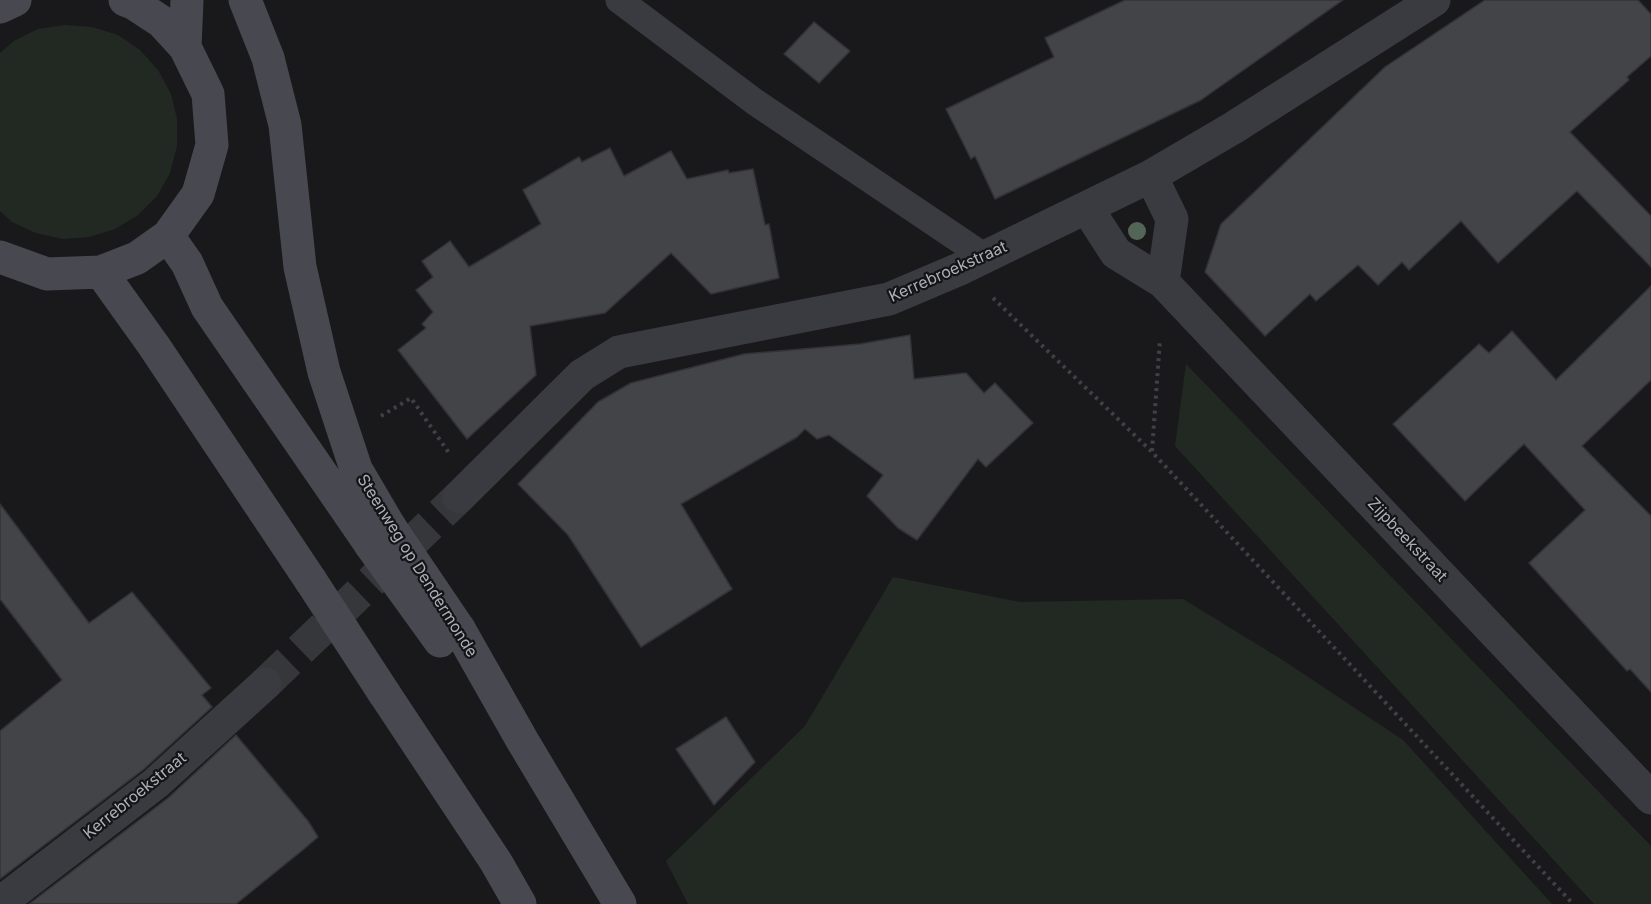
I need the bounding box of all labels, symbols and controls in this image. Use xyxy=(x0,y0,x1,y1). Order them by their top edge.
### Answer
street label: Kerrebroekstraat xyxy=(886,237,1010,307)
street label: Steenweg op Dendermonde xyxy=(353,471,481,661)
street label: Zijpbeekstraat xyxy=(1363,494,1451,586)
street label: Kerrebroekstraat xyxy=(80,749,190,843)

